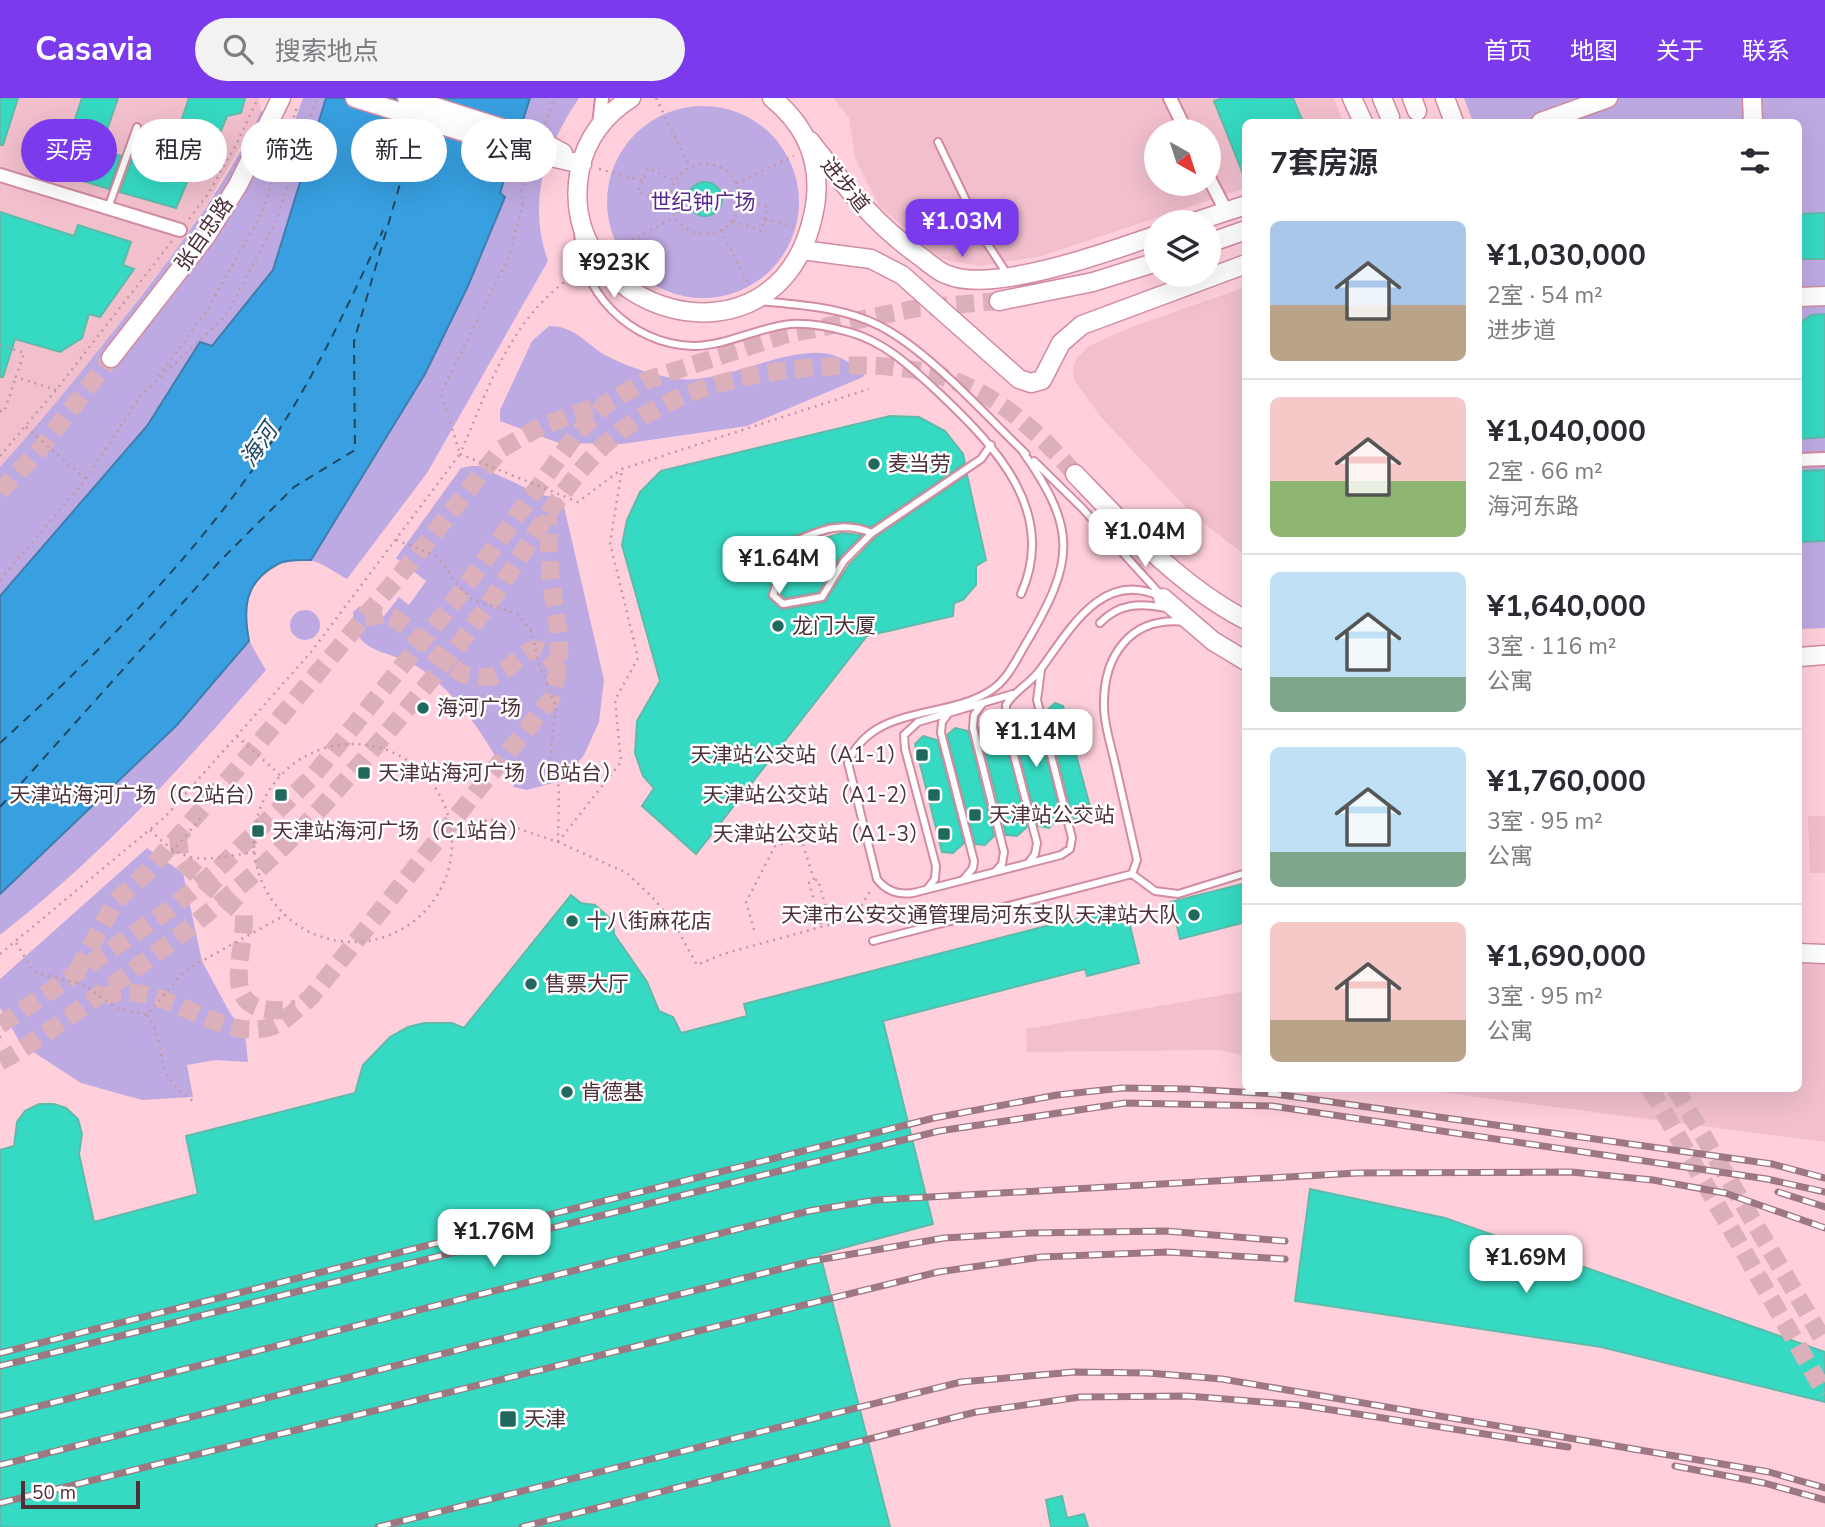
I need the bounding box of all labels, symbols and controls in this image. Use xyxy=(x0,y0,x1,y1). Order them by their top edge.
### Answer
search box xyxy=(195,18,685,81)
text: Casavia xyxy=(35,27,153,72)
icon: search xyxy=(219,30,257,68)
text: 搜索地点 xyxy=(275,34,379,69)
text: 首页 xyxy=(1484,35,1532,67)
text: 地图 xyxy=(1570,35,1618,67)
text: 关于 xyxy=(1656,35,1704,67)
text: 联系 xyxy=(1742,35,1790,67)
chip: 买房 xyxy=(21,119,117,182)
chip: 租房 xyxy=(131,119,227,182)
chip: 筛选 xyxy=(241,119,337,182)
chip: 新上 xyxy=(351,119,447,182)
chip: 公寓 xyxy=(461,119,557,182)
north arrow xyxy=(1144,119,1222,196)
map controls xyxy=(1144,119,1221,287)
icon: filters xyxy=(1736,142,1774,180)
text: 7套房源 xyxy=(1270,143,1378,184)
street label: 进步道 xyxy=(814,152,876,218)
park label: 世纪钟广场 xyxy=(651,188,756,216)
street label: 张自忠路 xyxy=(168,192,240,276)
pin: ¥1.03M xyxy=(905,200,1019,259)
text: ¥1.03M xyxy=(922,206,1002,237)
button: layers xyxy=(1144,210,1221,287)
text: ¥1,030,000 xyxy=(1487,235,1646,276)
pin: ¥923K xyxy=(565,240,663,300)
text: ¥923K xyxy=(579,247,649,278)
icon: home xyxy=(1326,249,1410,333)
text: 2室 · 54 m² xyxy=(1487,280,1603,311)
text: 进步道 xyxy=(1487,315,1556,346)
text: ¥1,040,000 xyxy=(1487,411,1646,452)
water label: 海河 xyxy=(233,414,287,473)
icon: home xyxy=(1326,425,1410,509)
place label: 麦当劳 xyxy=(888,450,951,478)
marker: 麦当劳 xyxy=(866,456,882,472)
text: 2室 · 66 m² xyxy=(1487,456,1603,487)
text: 海河东路 xyxy=(1487,491,1579,522)
pin: ¥1.04M xyxy=(1088,510,1202,569)
text: ¥1.04M xyxy=(1105,516,1185,547)
pin: ¥1.64M xyxy=(722,536,836,596)
text: ¥1.64M xyxy=(739,543,819,574)
text: ¥1,640,000 xyxy=(1487,586,1646,627)
icon: home xyxy=(1326,600,1410,684)
place label: 龙门大厦 xyxy=(792,612,876,640)
marker: 龙门大厦 xyxy=(770,618,786,634)
text: 3室 · 116 m² xyxy=(1487,631,1617,662)
text: 公寓 xyxy=(1487,666,1533,697)
place label: 海河广场 xyxy=(437,694,521,722)
marker: 海河广场 xyxy=(415,700,431,716)
pin: ¥1.14M xyxy=(979,710,1093,769)
text: ¥1.14M xyxy=(996,716,1076,747)
place label: 天津站公交站（A1-1） xyxy=(691,741,908,769)
marker: 天津站公交站（A1-1） xyxy=(914,747,930,763)
place label: 天津站海河广场（B站台） xyxy=(378,759,623,787)
text: ¥1,760,000 xyxy=(1487,761,1646,802)
marker: 天津站海河广场（B站台） xyxy=(356,765,372,781)
icon: home xyxy=(1326,775,1410,859)
place label: 天津站海河广场（C2站台） xyxy=(9,781,267,809)
place label: 天津站公交站（A1-2） xyxy=(703,781,920,809)
marker: 天津站海河广场（C2站台） xyxy=(273,787,289,803)
marker: 天津站公交站（A1-2） xyxy=(926,787,942,803)
place label: 天津站公交站 xyxy=(989,801,1115,829)
text: 3室 · 95 m² xyxy=(1487,806,1603,837)
marker: 天津站公交站 xyxy=(967,807,983,823)
place label: 天津站海河广场（C1站台） xyxy=(272,817,530,845)
place label: 天津站公交站（A1-3） xyxy=(713,820,930,848)
marker: 天津站海河广场（C1站台） xyxy=(250,823,266,839)
marker: 天津站公交站（A1-3） xyxy=(936,826,952,842)
text: 公寓 xyxy=(1487,841,1533,872)
place label: 天津市公安交通管理局河东支队天津站大队 xyxy=(781,901,1180,929)
place label: 十八街麻花店 xyxy=(586,907,712,935)
marker: 天津市公安交通管理局河东支队天津站大队 xyxy=(1186,907,1202,923)
marker: 十八街麻花店 xyxy=(564,913,580,929)
text: ¥1,690,000 xyxy=(1487,936,1646,977)
icon: home xyxy=(1326,950,1410,1034)
place label: 售票大厅 xyxy=(545,970,629,998)
marker: 售票大厅 xyxy=(523,976,539,992)
text: 3室 · 95 m² xyxy=(1487,981,1603,1012)
text: 公寓 xyxy=(1487,1016,1533,1047)
place label: 肯德基 xyxy=(581,1078,644,1106)
marker: 肯德基 xyxy=(559,1084,575,1100)
pin: ¥1.76M xyxy=(437,1210,551,1269)
text: ¥1.76M xyxy=(454,1216,534,1247)
pin: ¥1.69M xyxy=(1469,1236,1583,1295)
text: ¥1.69M xyxy=(1486,1242,1566,1273)
place label: 天津 xyxy=(524,1405,566,1433)
marker: 天津 xyxy=(498,1409,518,1429)
scale bar xyxy=(21,1478,140,1510)
text: 50 m xyxy=(32,1480,76,1506)

